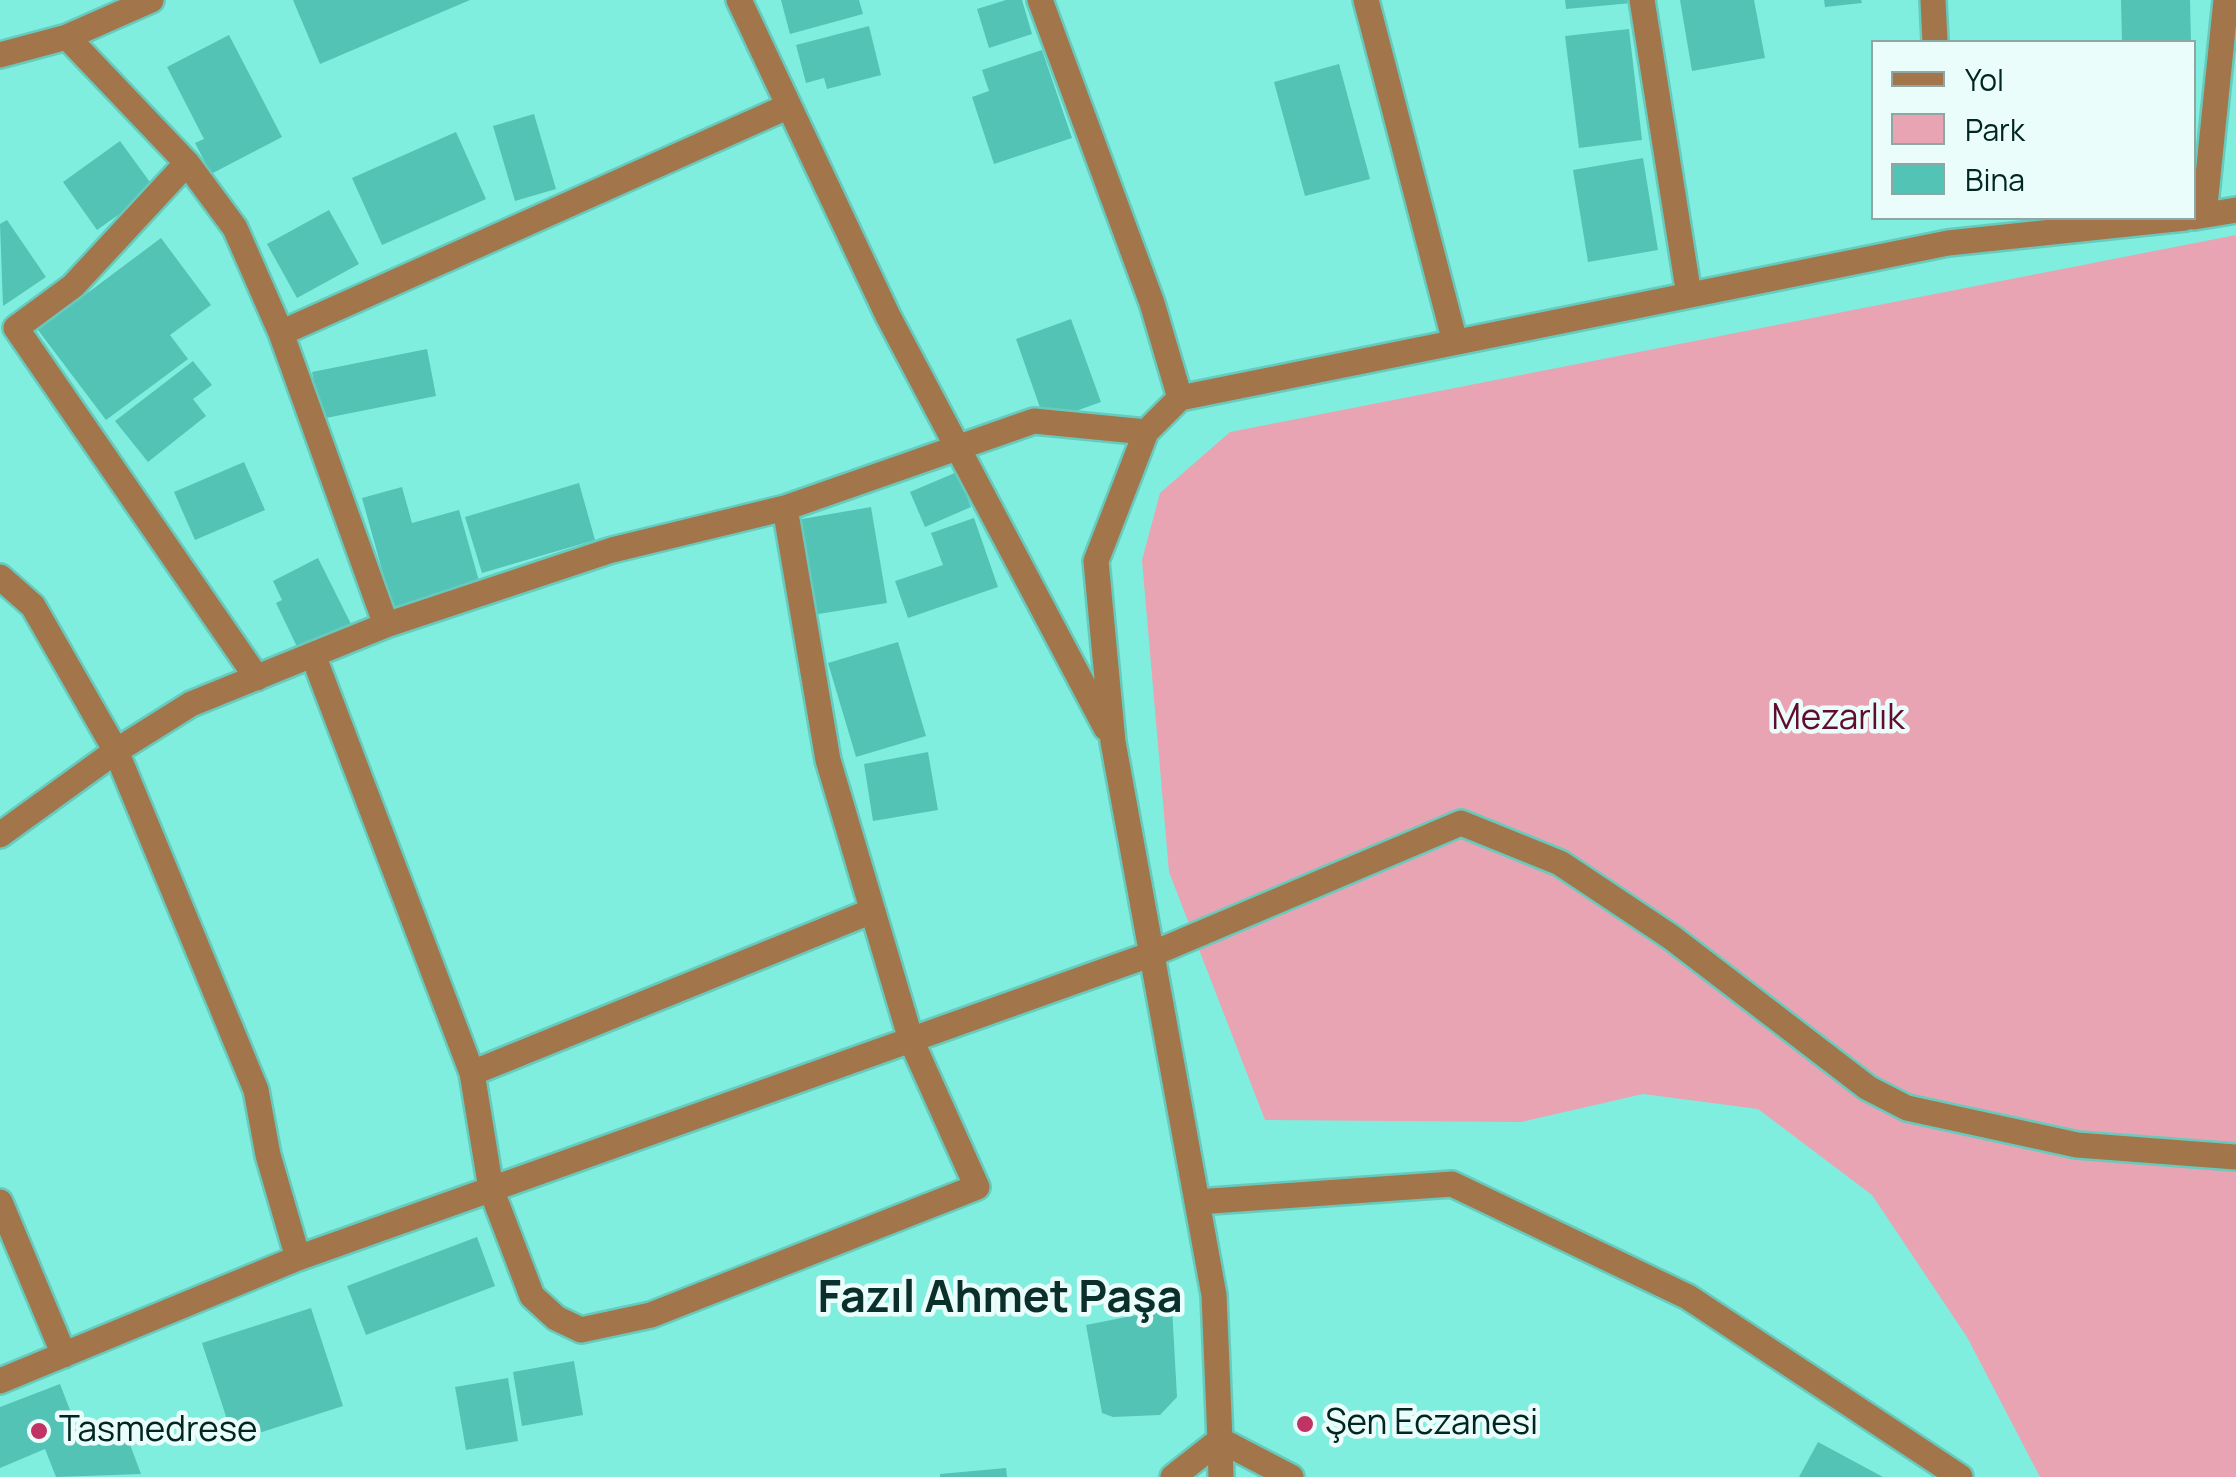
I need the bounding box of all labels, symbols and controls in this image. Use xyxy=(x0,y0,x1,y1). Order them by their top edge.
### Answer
legend xyxy=(1871,40,2196,220)
text: Yol xyxy=(1965,59,2004,100)
text: Park xyxy=(1965,109,2025,150)
text: Bina xyxy=(1965,159,2025,200)
park label: Mezarlık xyxy=(1771,698,1905,740)
district label: Fazıl Ahmet Paşa xyxy=(817,1272,1183,1326)
place label: Şen Eczanesi xyxy=(1325,1403,1538,1445)
place label: Tasmedrese xyxy=(59,1410,258,1452)
marker: Şen Eczanesi xyxy=(1294,1413,1316,1435)
marker: Tasmedrese xyxy=(28,1420,50,1442)

